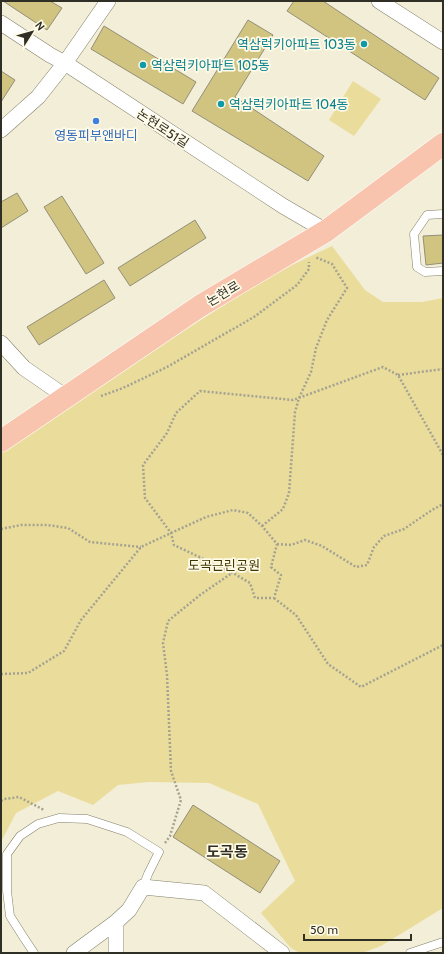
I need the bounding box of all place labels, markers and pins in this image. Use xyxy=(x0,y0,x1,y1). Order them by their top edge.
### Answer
place label: 역삼럭키아파트 103동 xyxy=(237,36,356,52)
marker: 역삼럭키아파트 103동 xyxy=(359,39,369,49)
place label: 역삼럭키아파트 105동 xyxy=(151,57,270,73)
marker: 역삼럭키아파트 105동 xyxy=(138,60,148,70)
place label: 역삼럭키아파트 104동 xyxy=(229,96,348,112)
marker: 역삼럭키아파트 104동 xyxy=(216,99,226,109)
marker: 영동피부앤바디 xyxy=(91,116,101,126)
place label: 영동피부앤바디 xyxy=(54,127,138,143)

